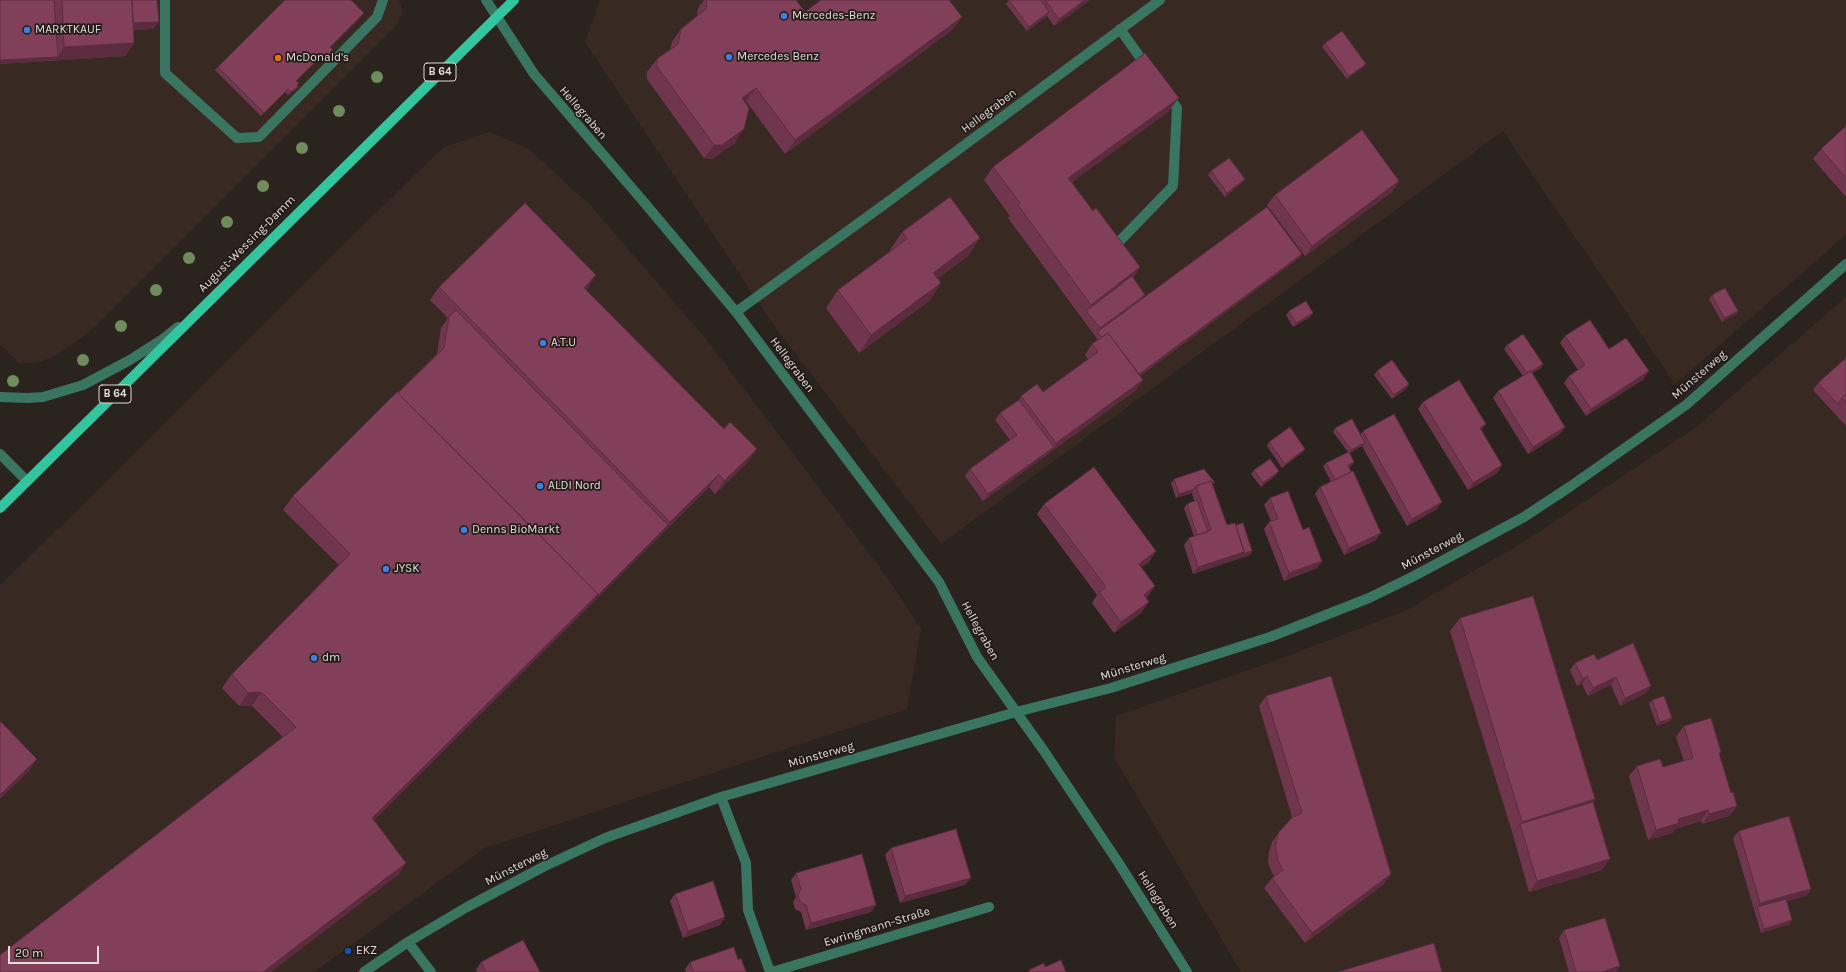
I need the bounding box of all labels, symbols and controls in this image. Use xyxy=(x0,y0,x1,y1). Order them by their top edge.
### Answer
place label: Mercedes-Benz xyxy=(792,9,875,23)
marker: Mercedes-Benz xyxy=(779,11,789,21)
place label: MARKTKAUF xyxy=(35,23,101,37)
marker: MARKTKAUF xyxy=(22,25,32,35)
place label: Mercedes Benz xyxy=(737,50,819,64)
place label: McDonald's xyxy=(286,51,349,65)
marker: Mercedes Benz xyxy=(724,52,734,62)
marker: McDonald's xyxy=(273,53,283,63)
road number: B 64 xyxy=(424,63,456,81)
street label: Hellegraben xyxy=(556,84,610,142)
street label: Hellegraben xyxy=(959,86,1019,136)
street label: August-Wessing-Damm xyxy=(196,193,298,295)
street label: Hellegraben xyxy=(767,335,817,395)
place label: A.T.U xyxy=(551,336,576,350)
marker: A.T.U xyxy=(538,338,548,348)
street label: Münsterweg xyxy=(1669,347,1729,403)
road number: B 64 xyxy=(99,385,131,403)
place label: ALDI Nord xyxy=(548,479,601,493)
marker: ALDI Nord xyxy=(535,481,545,491)
place label: Denns BioMarkt xyxy=(472,523,560,537)
marker: Denns BioMarkt xyxy=(459,525,469,535)
street label: Münsterweg xyxy=(1399,529,1465,573)
place label: JYSK xyxy=(394,562,420,576)
marker: JYSK xyxy=(381,564,391,574)
street label: Hellegraben xyxy=(958,599,1002,663)
street label: Münsterweg xyxy=(1099,650,1167,684)
place label: dm xyxy=(322,651,340,665)
marker: dm xyxy=(309,653,319,663)
street label: Münsterweg xyxy=(787,739,855,771)
street label: Münsterweg xyxy=(483,845,549,889)
street label: Hellegraben xyxy=(1135,868,1181,932)
street label: Ewringmann-Straße xyxy=(822,904,932,950)
scale bar xyxy=(10,938,101,964)
place label: EKZ xyxy=(356,944,377,958)
text: 20 m xyxy=(15,946,43,960)
marker: EKZ xyxy=(343,946,353,956)

